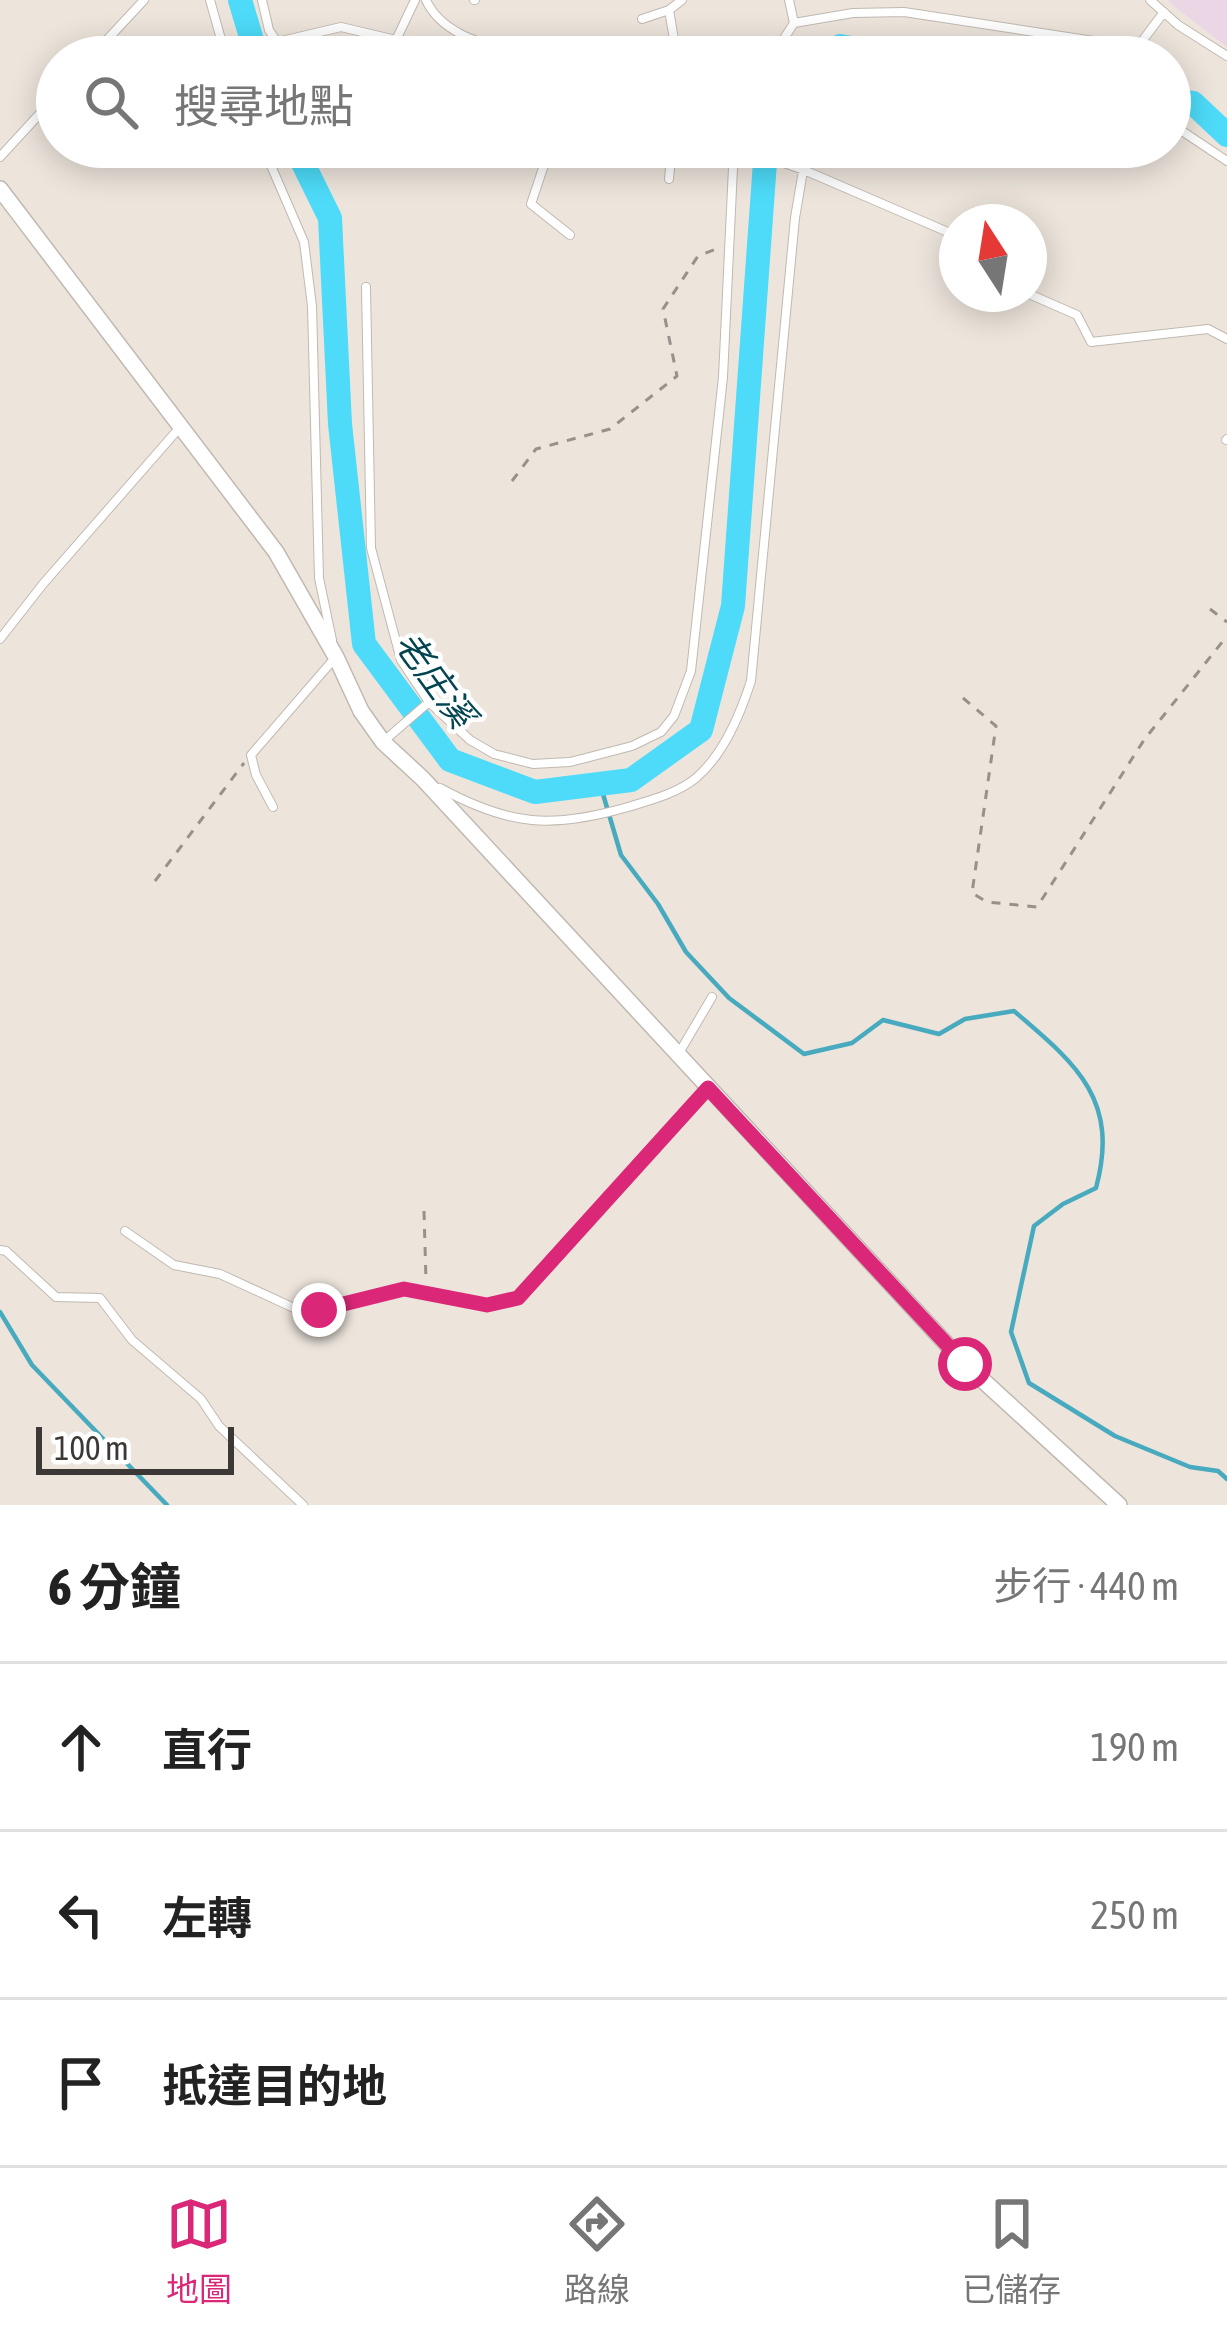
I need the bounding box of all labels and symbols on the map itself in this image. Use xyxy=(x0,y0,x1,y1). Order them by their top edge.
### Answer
north arrow xyxy=(939,204,1047,312)
water label: 老庄溪 xyxy=(386,623,487,739)
route end xyxy=(292,1283,346,1337)
route start xyxy=(938,1337,992,1391)
scale bar xyxy=(36,1421,234,1474)

